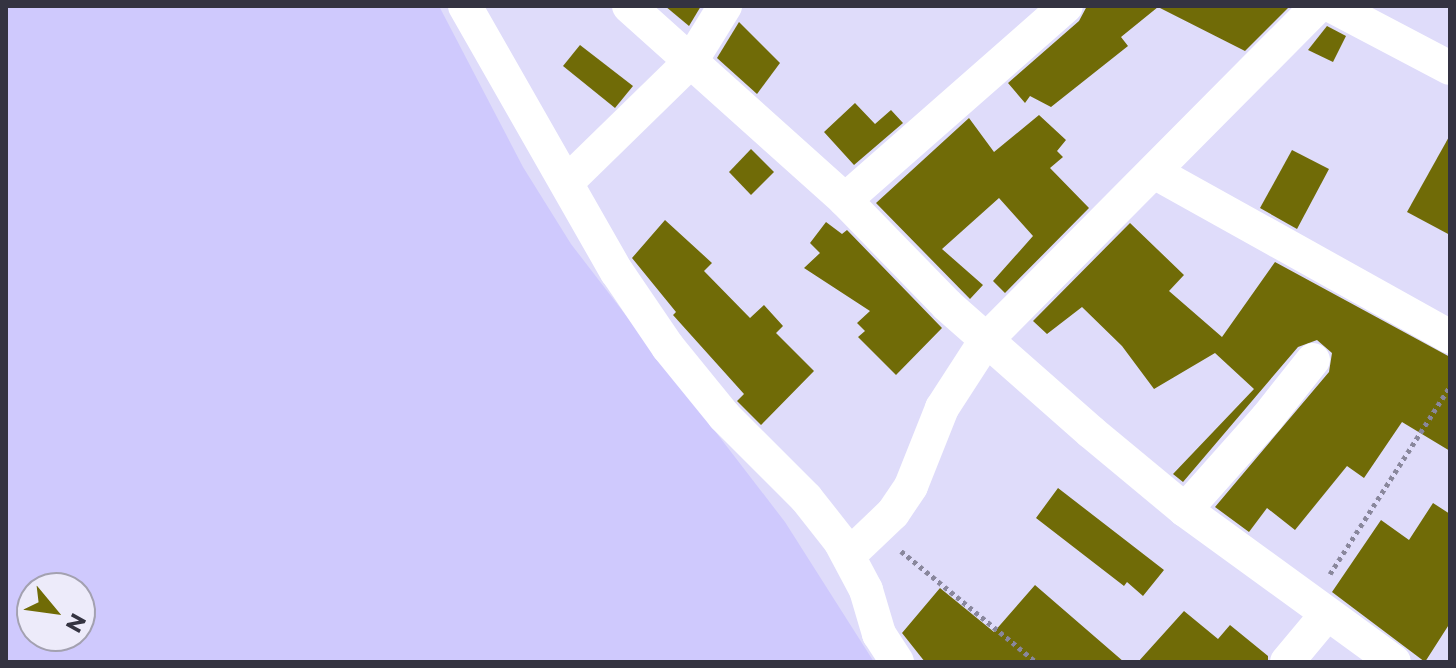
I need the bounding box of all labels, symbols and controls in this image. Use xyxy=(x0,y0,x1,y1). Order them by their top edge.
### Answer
north arrow xyxy=(16,572,96,652)
text: N xyxy=(60,609,92,637)

